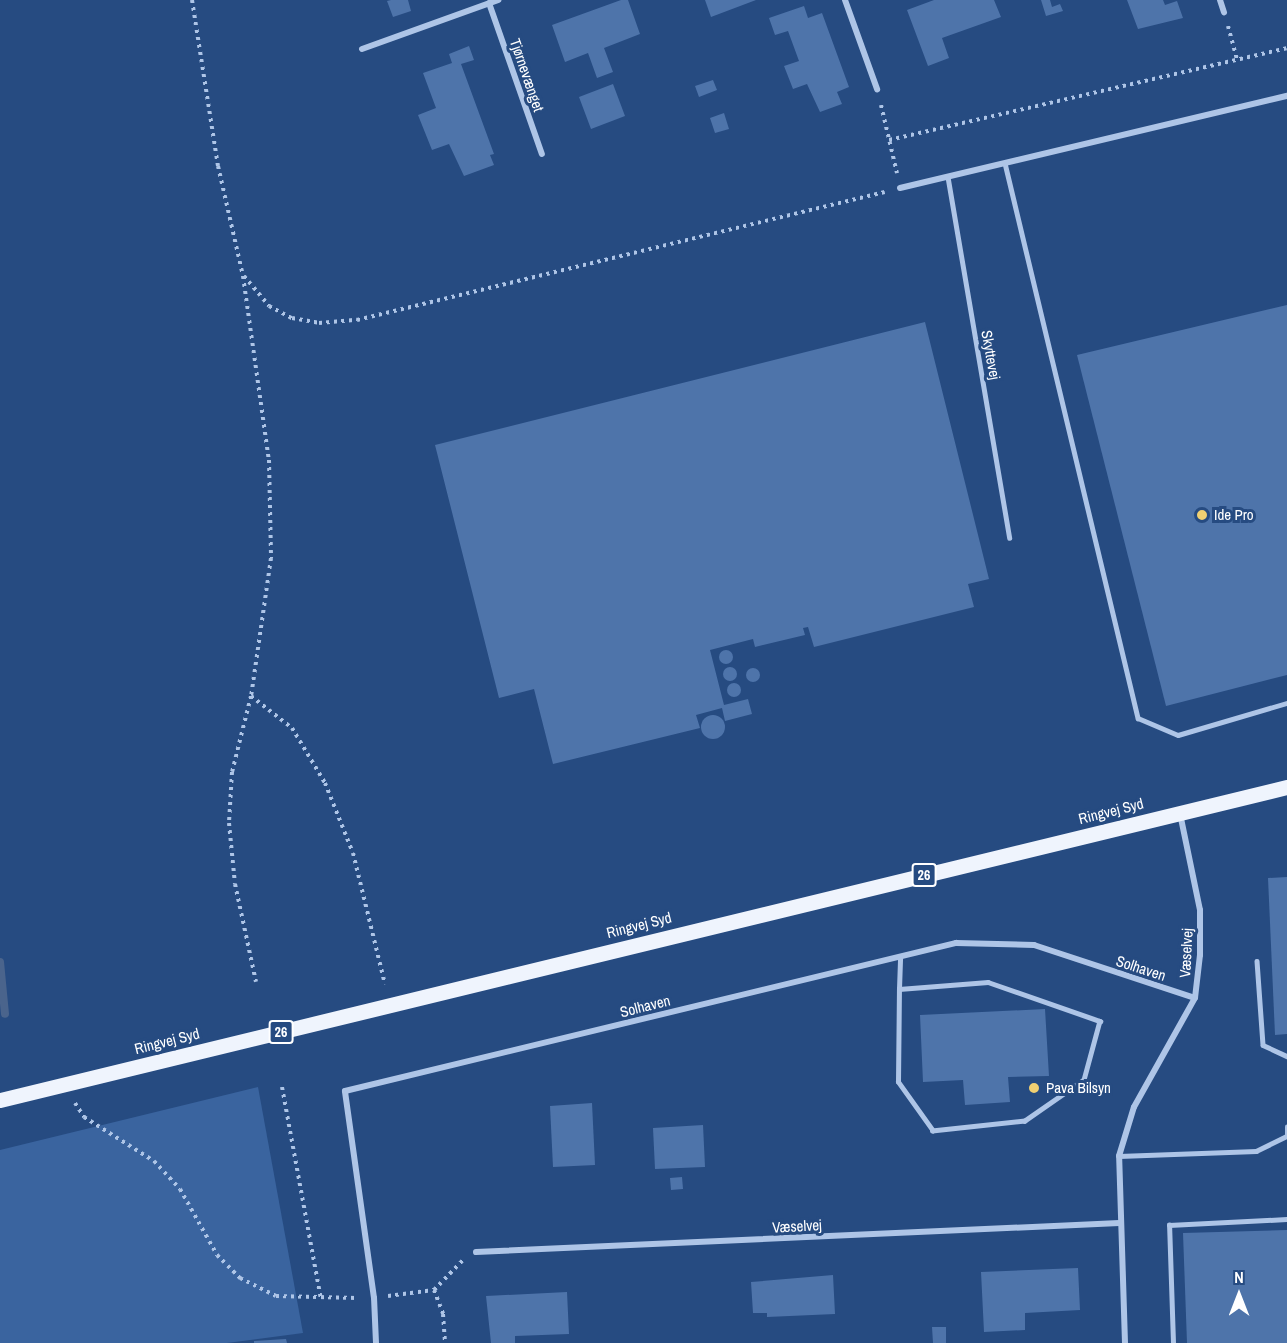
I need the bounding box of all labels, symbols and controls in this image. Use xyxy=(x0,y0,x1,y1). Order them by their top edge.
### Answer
street label: Tjørnevænget xyxy=(506,36,548,114)
street label: Skyttevej xyxy=(978,329,1004,381)
place label: Ide Pro xyxy=(1214,506,1254,524)
marker: Ide Pro xyxy=(1195,508,1209,522)
street label: Ringvej Syd xyxy=(1077,794,1145,828)
road number: 26 xyxy=(910,864,938,886)
street label: Ringvej Syd xyxy=(605,908,673,942)
street label: Væselvej xyxy=(1176,928,1196,978)
street label: Solhaven xyxy=(1114,952,1168,984)
street label: Solhaven xyxy=(618,991,672,1021)
road number: 26 xyxy=(268,1021,294,1043)
street label: Ringvej Syd xyxy=(133,1024,201,1058)
place label: Pava Bilsyn xyxy=(1046,1079,1111,1097)
marker: Pava Bilsyn xyxy=(1027,1081,1041,1095)
street label: Væselvej xyxy=(772,1216,822,1236)
north arrow xyxy=(1209,1265,1269,1325)
text: N xyxy=(1234,1266,1244,1288)

